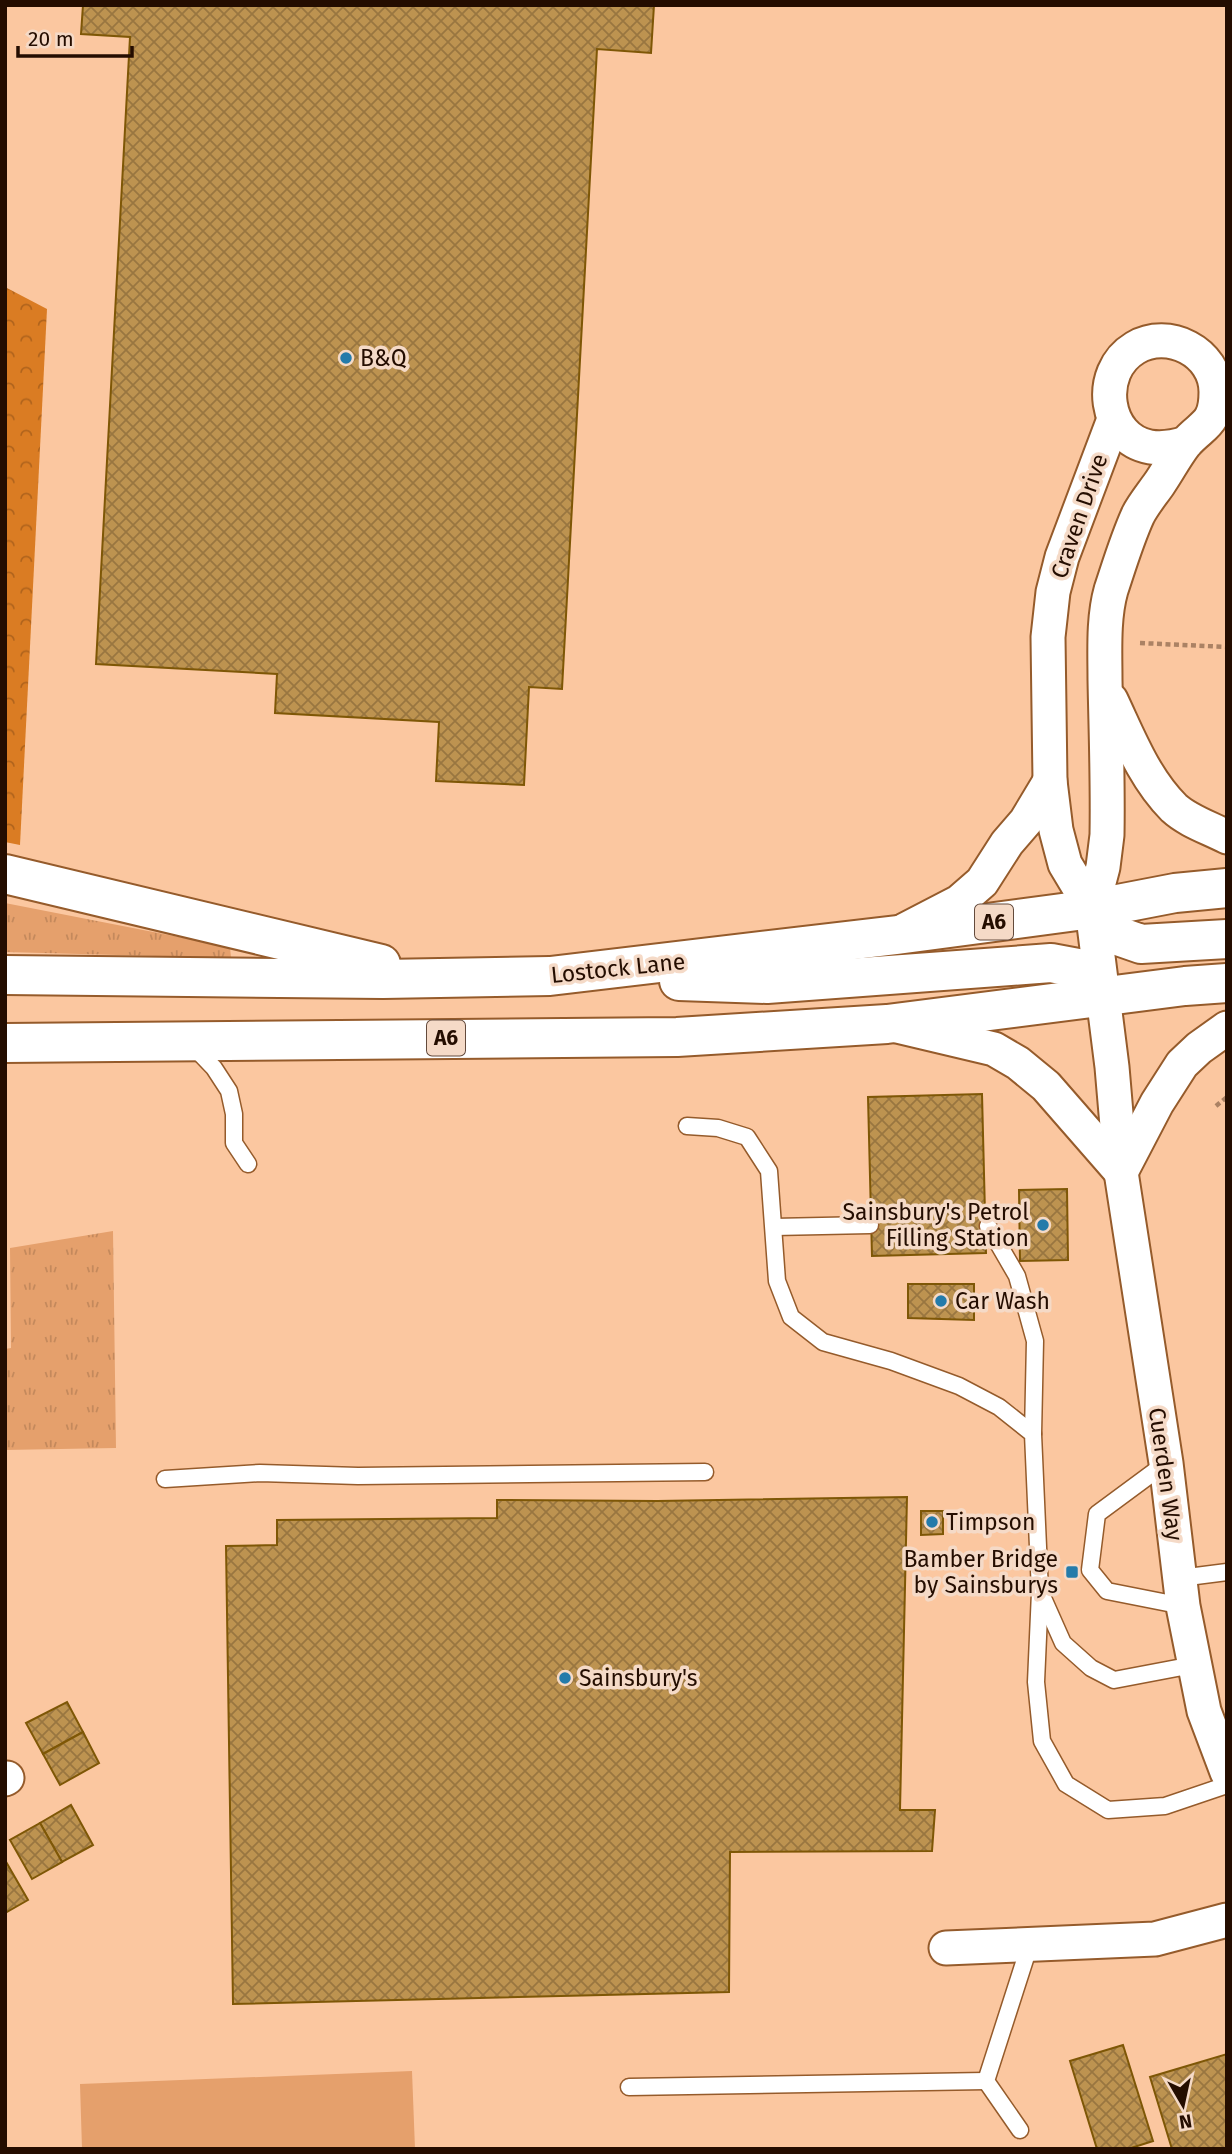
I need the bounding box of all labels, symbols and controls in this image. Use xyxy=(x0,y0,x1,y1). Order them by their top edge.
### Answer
scale bar xyxy=(18,14,131,58)
text: 20 m xyxy=(28,26,74,52)
place label: B&Q xyxy=(360,344,407,372)
marker: B&Q xyxy=(338,350,354,366)
street label: Craven Drive xyxy=(1045,450,1113,582)
road number: A6 xyxy=(975,904,1013,940)
street label: Lostock Lane xyxy=(549,947,687,989)
road number: A6 xyxy=(427,1020,465,1056)
place label: Sainsbury's Petrol Filling Station xyxy=(842,1198,1029,1252)
marker: Sainsbury's Petrol Filling Station xyxy=(1035,1217,1051,1233)
place label: Car Wash xyxy=(955,1287,1050,1315)
marker: Car Wash xyxy=(933,1293,949,1309)
street label: Cuerden Way xyxy=(1143,1406,1189,1543)
place label: Timpson xyxy=(946,1508,1035,1536)
marker: Timpson xyxy=(924,1514,940,1530)
place label: Bamber Bridge by Sainsburys xyxy=(903,1545,1058,1599)
marker: Bamber Bridge by Sainsburys xyxy=(1064,1564,1080,1580)
place label: Sainsbury's xyxy=(579,1664,698,1692)
marker: Sainsbury's xyxy=(557,1670,573,1686)
north arrow xyxy=(1148,2070,1218,2140)
text: N xyxy=(1178,2109,1194,2134)

